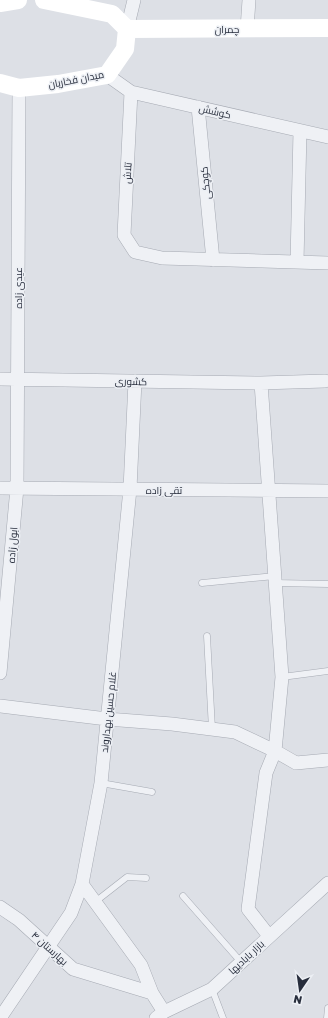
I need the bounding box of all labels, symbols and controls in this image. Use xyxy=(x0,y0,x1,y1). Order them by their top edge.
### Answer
street label: چمران xyxy=(215,23,239,36)
street label: میدان فخاریان xyxy=(47,68,105,91)
street label: کوشش xyxy=(197,101,232,122)
street label: تلاش xyxy=(120,162,135,184)
street label: کوچکی xyxy=(197,166,214,200)
street label: عیدی زاده xyxy=(12,267,25,309)
street label: کشوری xyxy=(115,375,147,388)
street label: تقی زاده xyxy=(146,484,183,497)
street label: ابول زاده xyxy=(4,526,21,564)
street label: غلام حسین بهداروند xyxy=(98,671,120,753)
street label: بهارستان ۴ xyxy=(29,929,71,968)
street label: بازار بابادیها xyxy=(226,937,267,977)
north arrow xyxy=(280,970,320,1010)
text: N xyxy=(292,993,303,1008)

